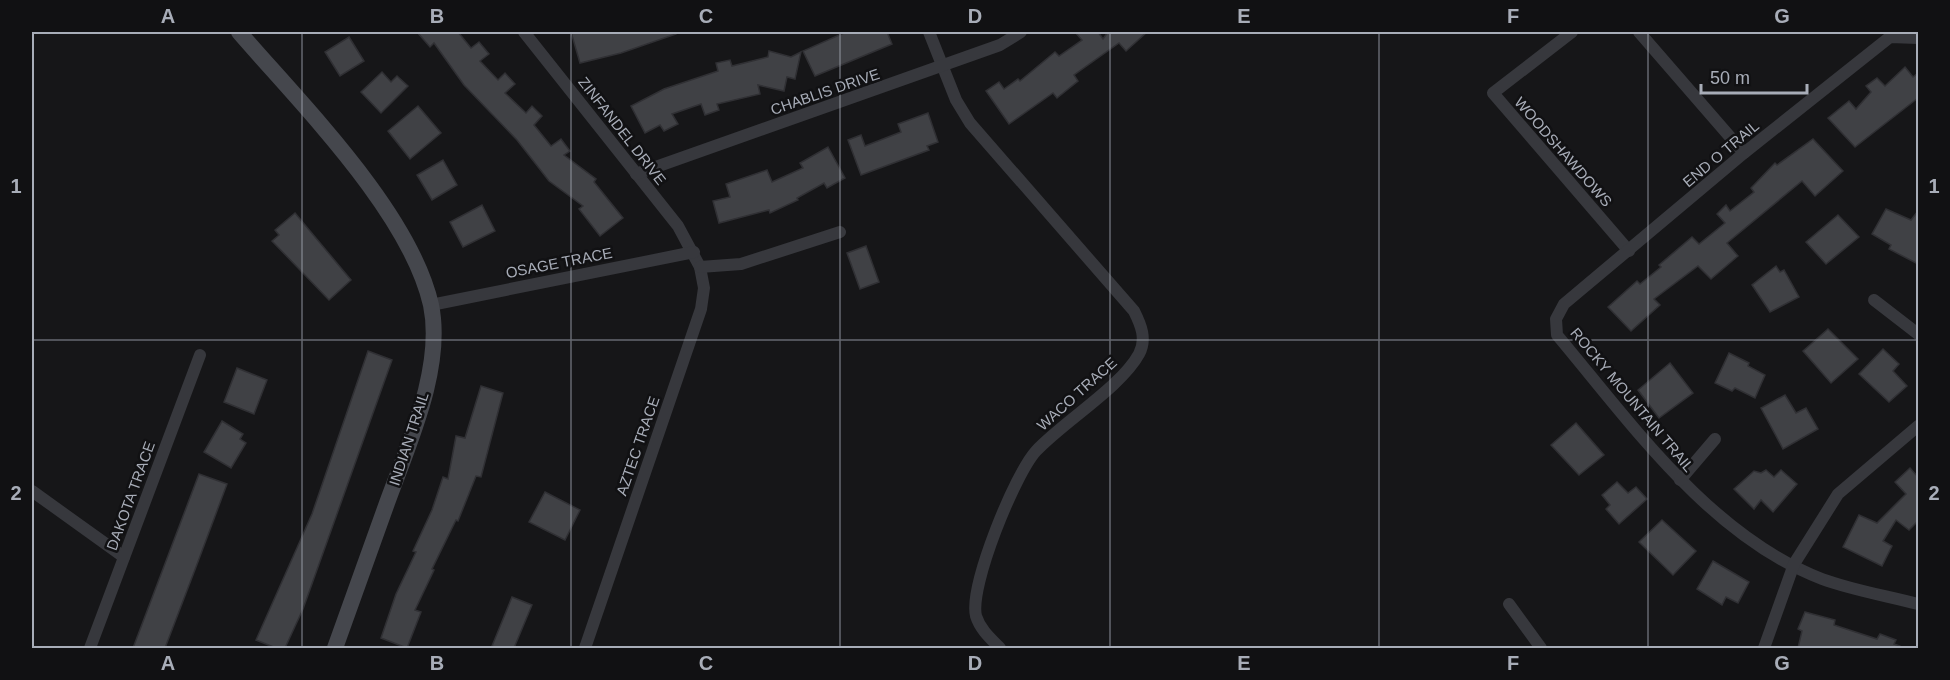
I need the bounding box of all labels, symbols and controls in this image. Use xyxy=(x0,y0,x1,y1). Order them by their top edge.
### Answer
text: A xyxy=(161,5,175,27)
text: B xyxy=(430,5,444,27)
text: C xyxy=(699,5,713,27)
text: D xyxy=(968,5,982,27)
text: E xyxy=(1237,5,1251,27)
text: F xyxy=(1507,5,1519,27)
text: G xyxy=(1774,5,1790,27)
scale bar xyxy=(1701,57,1808,95)
street label: CHABLIS DRIVE xyxy=(768,65,882,118)
text: 50 m xyxy=(1710,68,1750,88)
street label: ZINFANDEL DRIVE xyxy=(575,73,670,188)
street label: WOODSHAWDOWS xyxy=(1511,93,1616,210)
street label: END O TRAIL xyxy=(1679,117,1762,190)
text: 1 xyxy=(10,175,22,197)
text: 1 xyxy=(1928,175,1940,197)
street label: OSAGE TRACE xyxy=(504,244,614,281)
street label: ROCKY MOUNTAIN TRAIL xyxy=(1567,324,1698,475)
street label: WACO TRACE xyxy=(1034,354,1120,434)
street label: INDIAN TRAIL xyxy=(385,390,432,488)
street label: AZTEC TRACE xyxy=(613,394,662,498)
street label: DAKOTA TRACE xyxy=(103,439,158,553)
text: 2 xyxy=(10,482,22,504)
text: 2 xyxy=(1928,482,1940,504)
text: A xyxy=(161,652,175,674)
text: B xyxy=(430,652,444,674)
text: C xyxy=(699,652,713,674)
text: D xyxy=(968,652,982,674)
text: E xyxy=(1237,652,1251,674)
text: F xyxy=(1507,652,1519,674)
text: G xyxy=(1774,652,1790,674)

